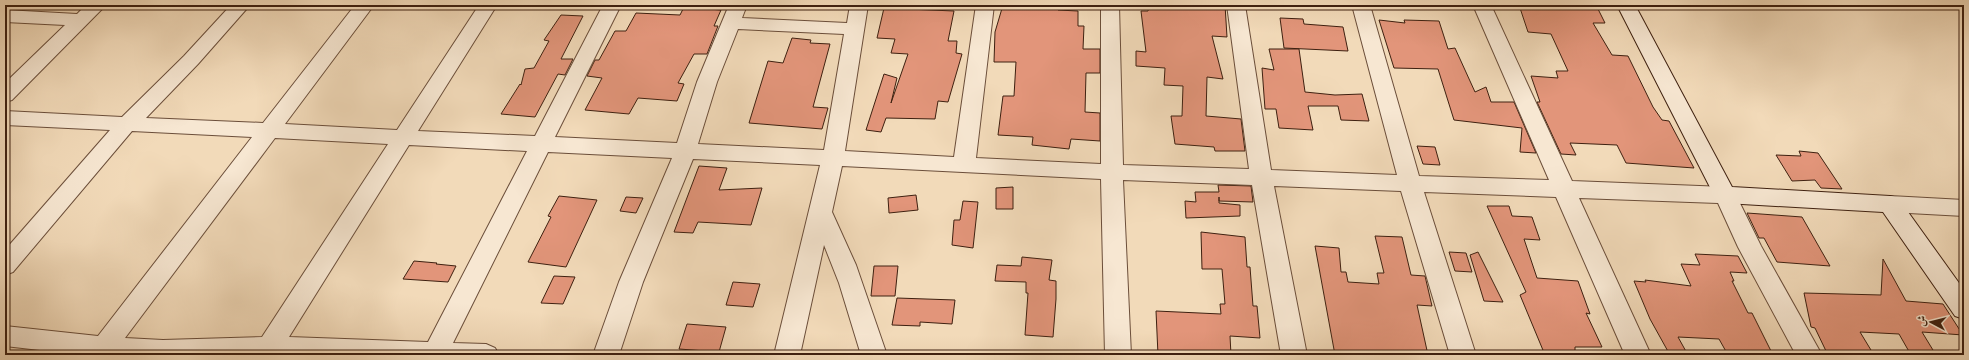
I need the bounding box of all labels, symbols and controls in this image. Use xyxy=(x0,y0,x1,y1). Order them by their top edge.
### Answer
north arrow xyxy=(1911,302,1951,342)
text: ش xyxy=(1913,314,1929,327)

